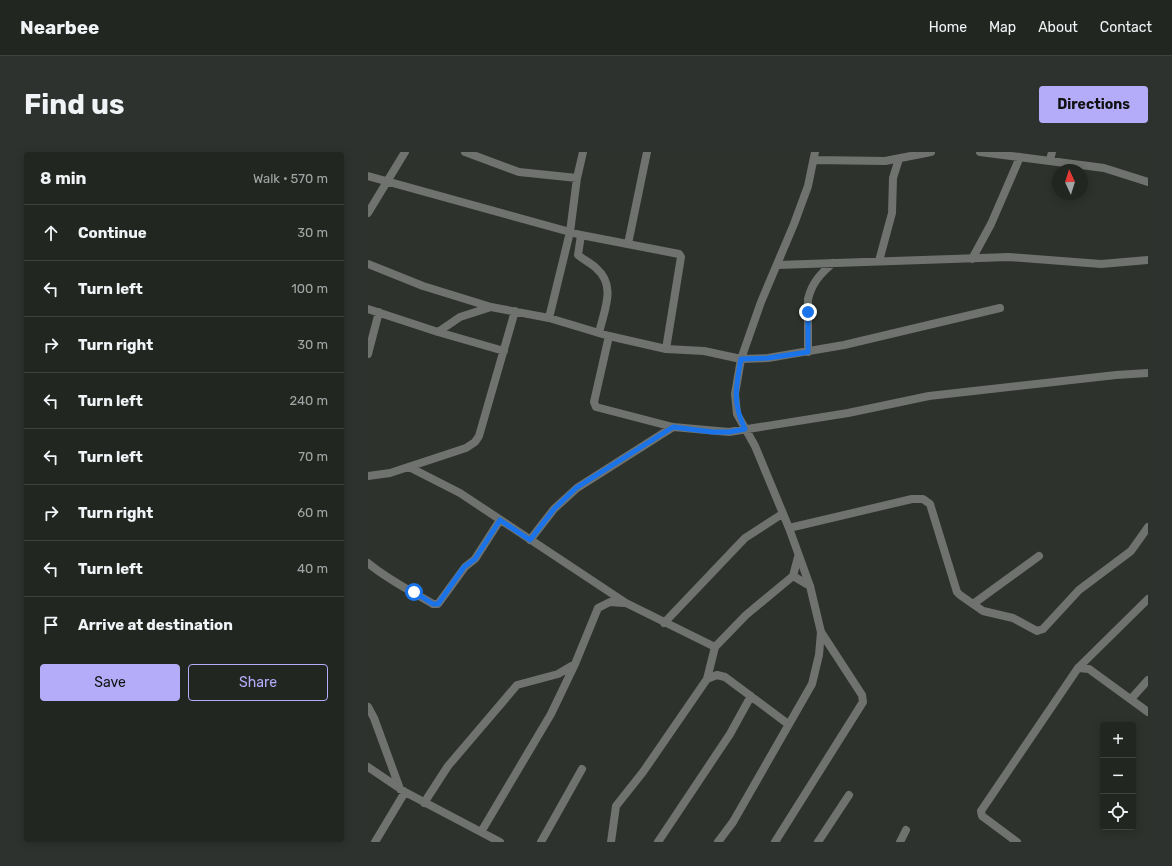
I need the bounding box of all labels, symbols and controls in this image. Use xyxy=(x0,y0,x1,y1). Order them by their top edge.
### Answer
text: Nearbee xyxy=(20,16,99,39)
text: Home xyxy=(929,19,967,36)
text: Map xyxy=(989,19,1016,36)
text: About xyxy=(1038,19,1078,36)
text: Contact xyxy=(1100,19,1152,36)
button: Directions xyxy=(1039,86,1148,123)
text: Find us xyxy=(24,88,124,121)
north arrow xyxy=(1052,164,1088,200)
text: 8 min xyxy=(40,168,87,188)
text: Walk · 570 m xyxy=(253,171,328,186)
icon: ahead xyxy=(40,222,62,244)
text: Continue xyxy=(78,224,147,242)
text: 30 m xyxy=(297,225,328,240)
icon: left xyxy=(40,278,62,300)
text: Turn left xyxy=(78,280,143,298)
text: 100 m xyxy=(291,281,328,296)
route end xyxy=(799,303,817,321)
icon: right xyxy=(40,334,62,356)
text: Turn right xyxy=(78,336,153,354)
text: 30 m xyxy=(297,337,328,352)
icon: left xyxy=(40,390,62,412)
text: Turn left xyxy=(78,392,143,410)
text: 240 m xyxy=(289,393,328,408)
icon: left xyxy=(40,446,62,468)
text: Turn left xyxy=(78,448,143,466)
text: 70 m xyxy=(298,449,328,464)
icon: right xyxy=(40,502,62,524)
text: Turn right xyxy=(78,504,153,522)
text: 60 m xyxy=(297,505,328,520)
icon: left xyxy=(40,558,62,580)
text: Turn left xyxy=(78,560,143,578)
text: 40 m xyxy=(297,561,328,576)
route start xyxy=(405,583,423,601)
icon: arrive xyxy=(40,614,62,636)
text: Arrive at destination xyxy=(78,616,233,634)
button: Save xyxy=(40,664,180,701)
button: Share xyxy=(188,664,328,701)
map controls xyxy=(1100,722,1136,830)
button: + xyxy=(1100,722,1136,758)
button: − xyxy=(1100,758,1136,794)
button: locate xyxy=(1100,794,1136,830)

